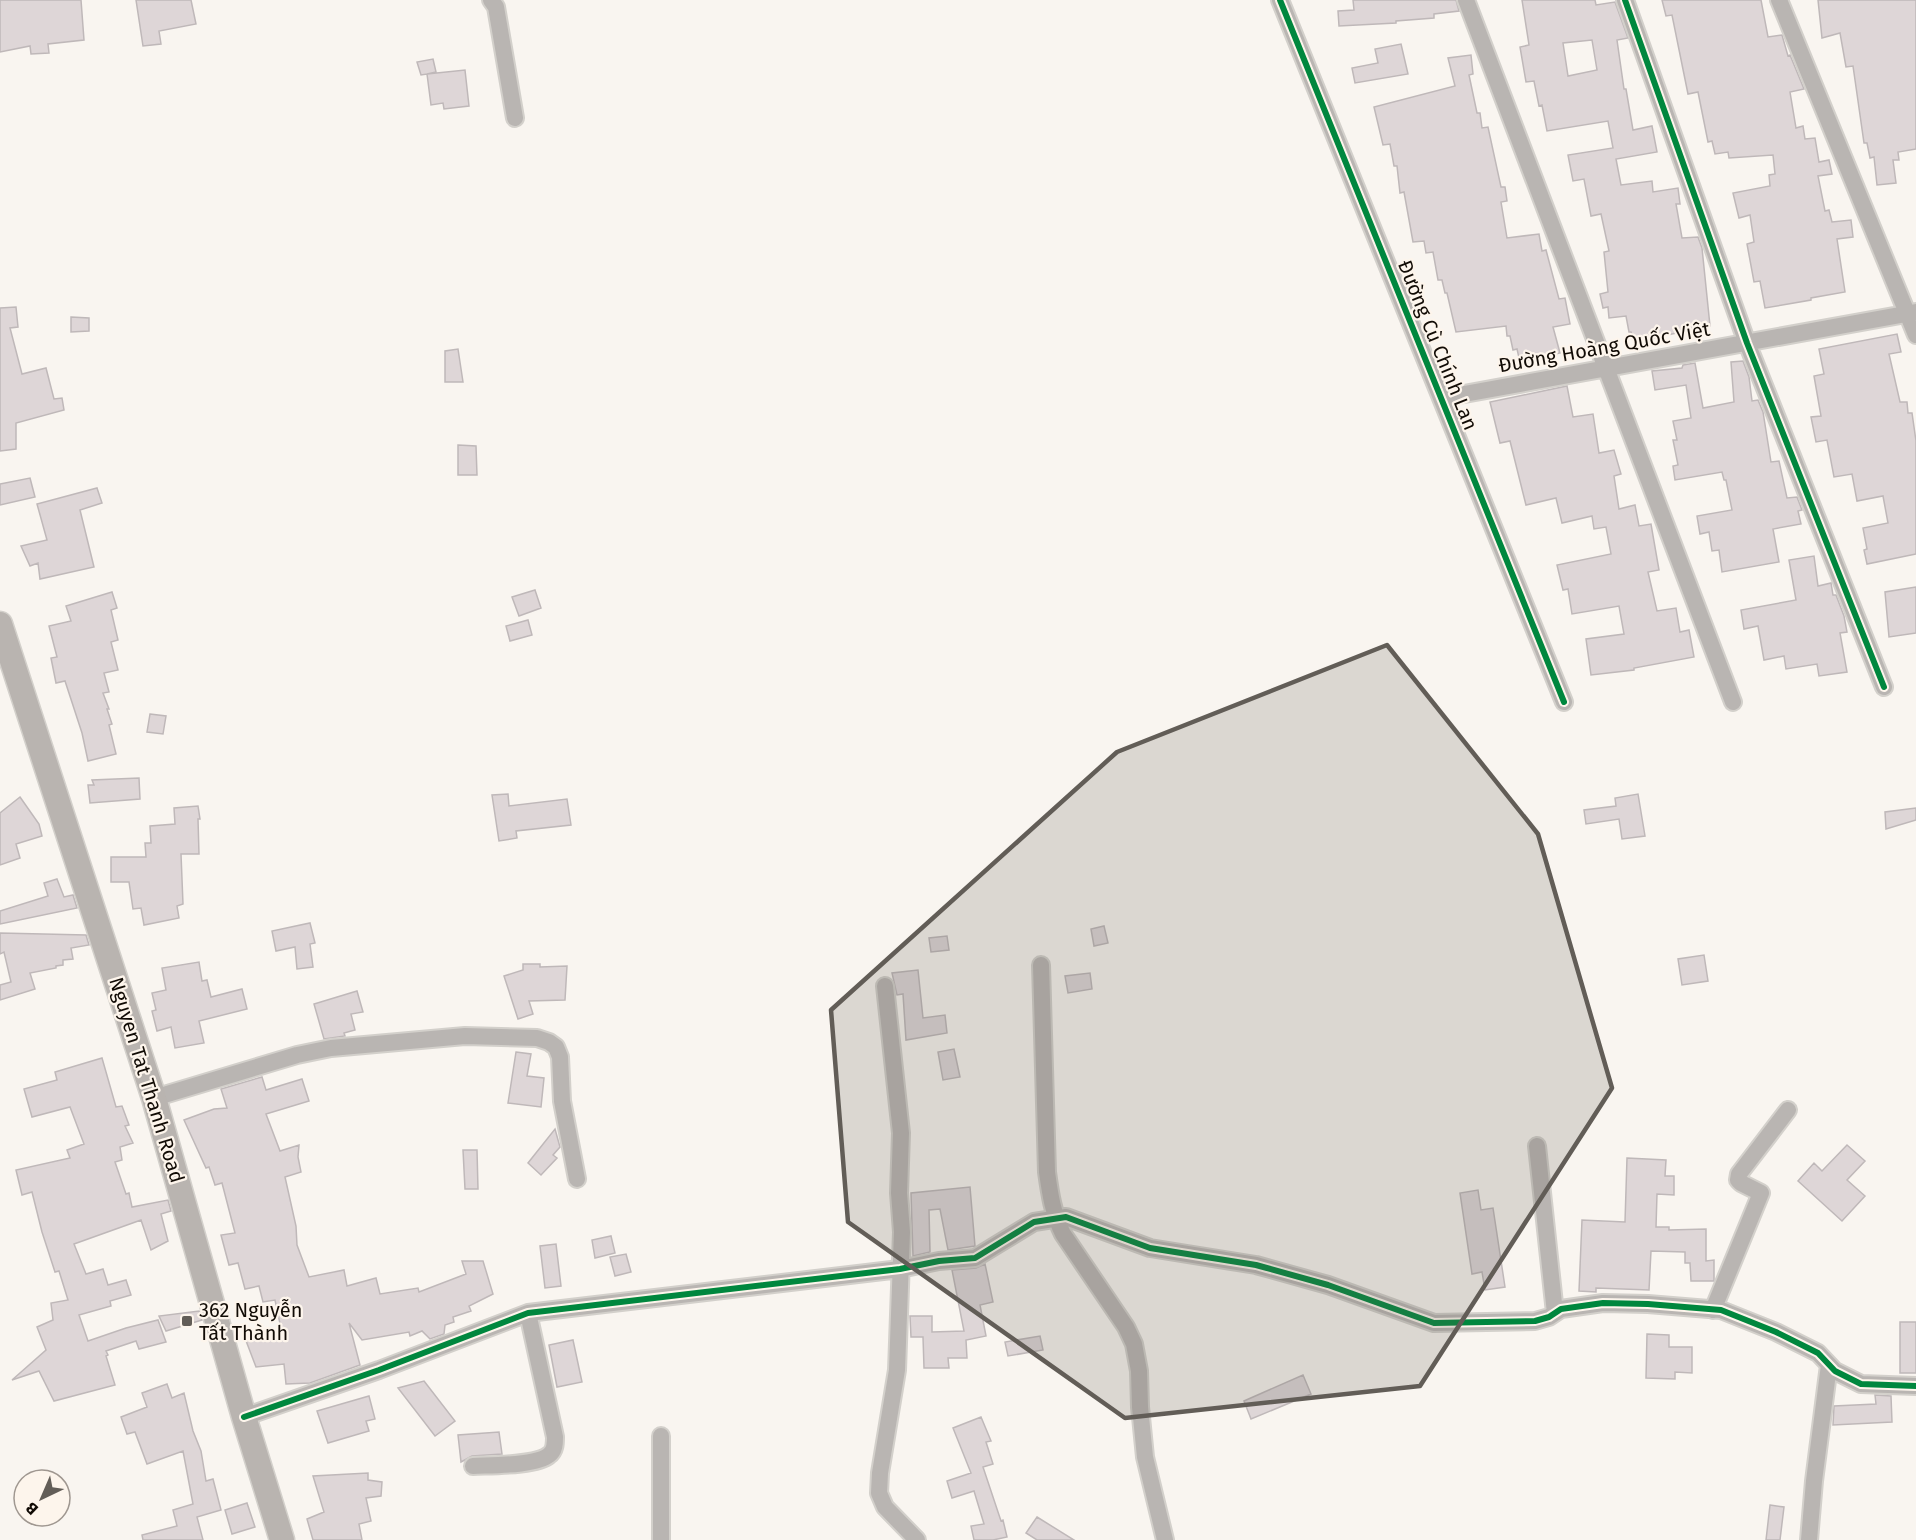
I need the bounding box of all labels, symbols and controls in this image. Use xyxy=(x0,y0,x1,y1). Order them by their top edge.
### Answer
street label: Đường Cù Chính Lan xyxy=(1393,256,1483,434)
street label: Đường Hoàng Quốc Việt xyxy=(1496,316,1712,377)
street label: Nguyen Tat Thanh Road xyxy=(104,974,190,1186)
place label: 362 Nguyễn Tất Thành xyxy=(199,1298,302,1345)
marker: 362 Nguyễn Tất Thành xyxy=(180,1314,194,1328)
north arrow xyxy=(12,1468,72,1528)
text: B xyxy=(22,1498,42,1519)

